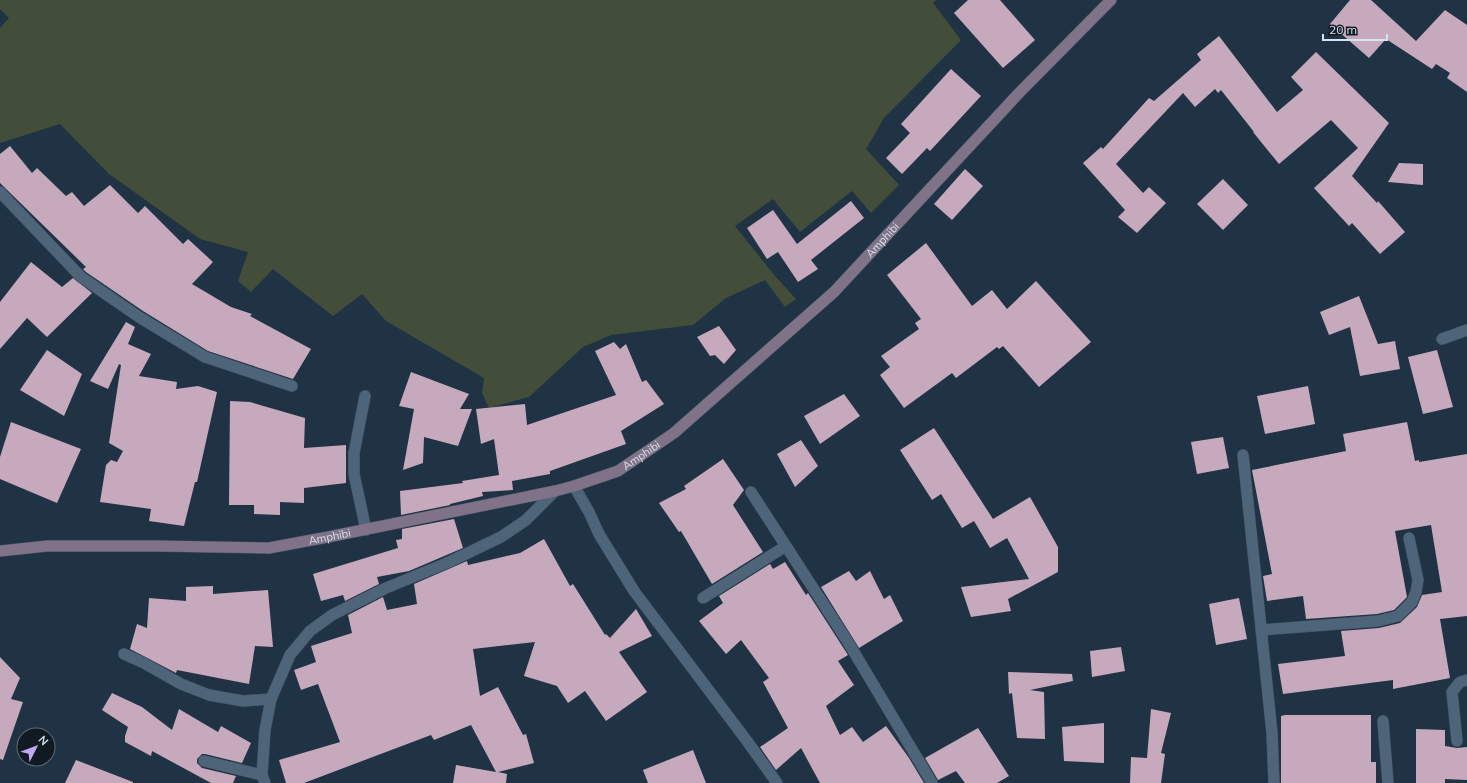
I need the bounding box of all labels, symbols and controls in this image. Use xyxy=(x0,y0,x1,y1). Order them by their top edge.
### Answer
scale bar xyxy=(1323,16,1387,42)
text: 20 m xyxy=(1329,22,1357,37)
street label: Amphibi xyxy=(863,220,902,260)
street label: Amphibi xyxy=(620,438,663,473)
street label: Amphibi xyxy=(307,526,352,547)
north arrow xyxy=(16,727,56,767)
text: N xyxy=(35,733,51,748)

